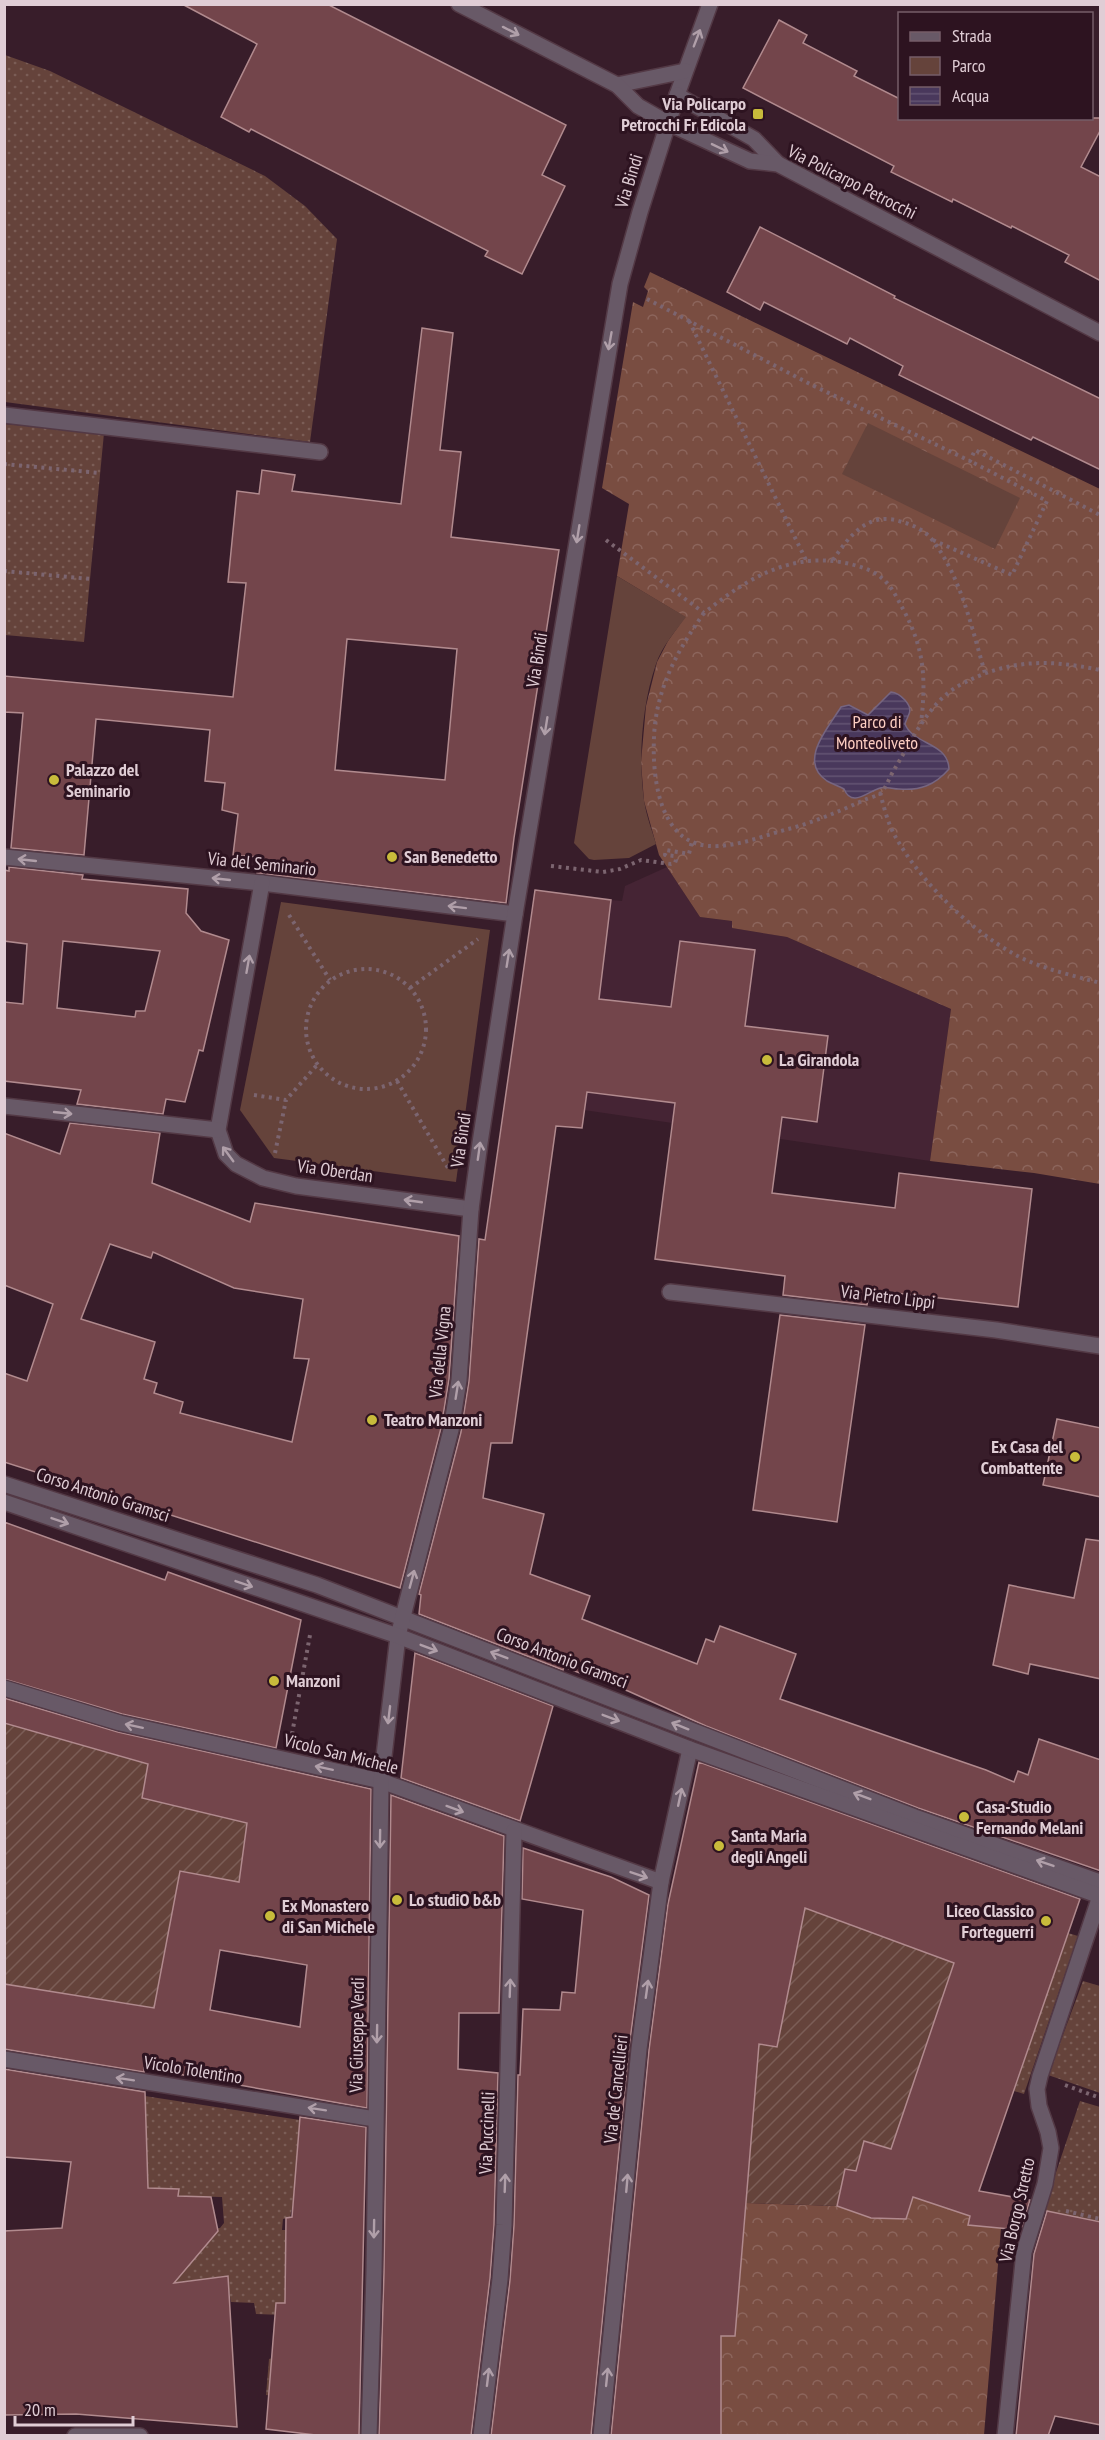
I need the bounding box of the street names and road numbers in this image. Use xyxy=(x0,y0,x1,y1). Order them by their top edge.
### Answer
street label: Via Policarpo Petrocchi xyxy=(783,139,921,224)
street label: Via Bindi xyxy=(609,151,648,212)
street label: Via Bindi xyxy=(521,631,552,690)
street label: Via del Seminario xyxy=(206,846,318,881)
street label: Via Bindi xyxy=(445,1111,476,1170)
street label: Via Oberdan xyxy=(295,1154,374,1187)
street label: Via Pietro Lippi xyxy=(838,1279,937,1314)
street label: Via della Vigna xyxy=(423,1305,456,1400)
street label: Corso Antonio Gramsci xyxy=(33,1462,173,1527)
street label: Corso Antonio Gramsci xyxy=(493,1622,631,1693)
street label: Vicolo San Michele xyxy=(280,1728,401,1779)
street label: Via Giuseppe Verdi xyxy=(344,1977,369,2094)
street label: Via de' Cancellieri xyxy=(598,2033,633,2146)
street label: Vicolo Tolentino xyxy=(141,2050,244,2089)
street label: Via Puccinelli xyxy=(474,2091,499,2176)
street label: Via Borgo Stretto xyxy=(993,2155,1040,2265)

